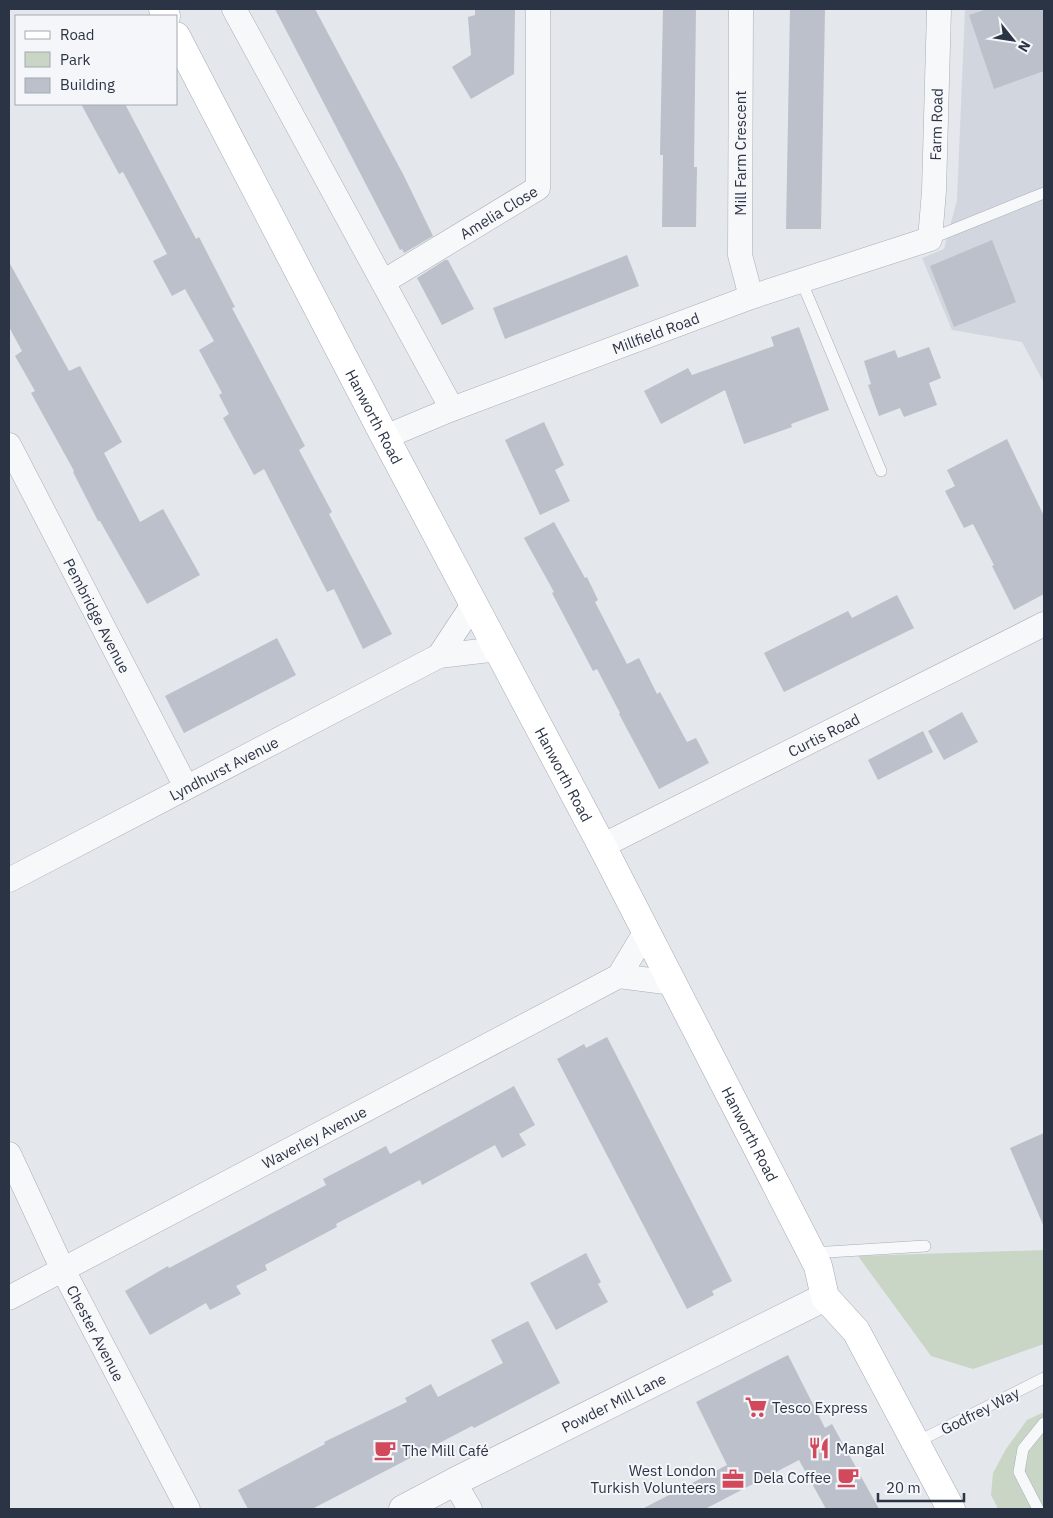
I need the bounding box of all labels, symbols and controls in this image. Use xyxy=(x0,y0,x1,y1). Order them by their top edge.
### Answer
legend xyxy=(15,15,178,105)
north arrow xyxy=(988,15,1038,65)
text: Road xyxy=(60,25,95,44)
text: N xyxy=(1014,38,1035,55)
text: Park xyxy=(60,50,90,69)
text: Building xyxy=(60,75,115,94)
street label: Farm Road xyxy=(925,88,946,161)
street label: Mill Farm Crescent xyxy=(731,90,750,216)
street label: Amelia Close xyxy=(456,181,541,243)
street label: Millfield Road xyxy=(609,308,702,358)
street label: Hanworth Road xyxy=(342,366,407,467)
street label: Pembridge Avenue xyxy=(60,555,135,676)
street label: Curtis Road xyxy=(785,709,863,761)
street label: Hanworth Road xyxy=(531,724,597,825)
street label: Lyndhurst Avenue xyxy=(166,732,281,804)
street label: Hanworth Road xyxy=(718,1083,782,1185)
street label: Waverley Avenue xyxy=(259,1102,370,1172)
street label: Chester Avenue xyxy=(63,1282,129,1384)
street label: Powder Mill Lane xyxy=(558,1368,669,1436)
street label: Godfrey Way xyxy=(938,1383,1023,1439)
supermarket icon: Tesco Express xyxy=(743,1394,769,1420)
place label: Tesco Express xyxy=(772,1398,868,1417)
restaurant icon: Mangal xyxy=(806,1435,832,1461)
cafe icon: The Mill Café xyxy=(372,1437,398,1463)
place label: Mangal xyxy=(836,1439,885,1458)
place label: The Mill Café xyxy=(402,1441,489,1460)
place label: West London Turkish Volunteers xyxy=(590,1461,716,1497)
cafe icon: Dela Coffee xyxy=(835,1464,861,1490)
office icon: West London Turkish Volunteers xyxy=(720,1466,746,1492)
place label: Dela Coffee xyxy=(753,1468,831,1487)
scale bar xyxy=(878,1470,964,1502)
text: 20 m xyxy=(886,1478,921,1497)

